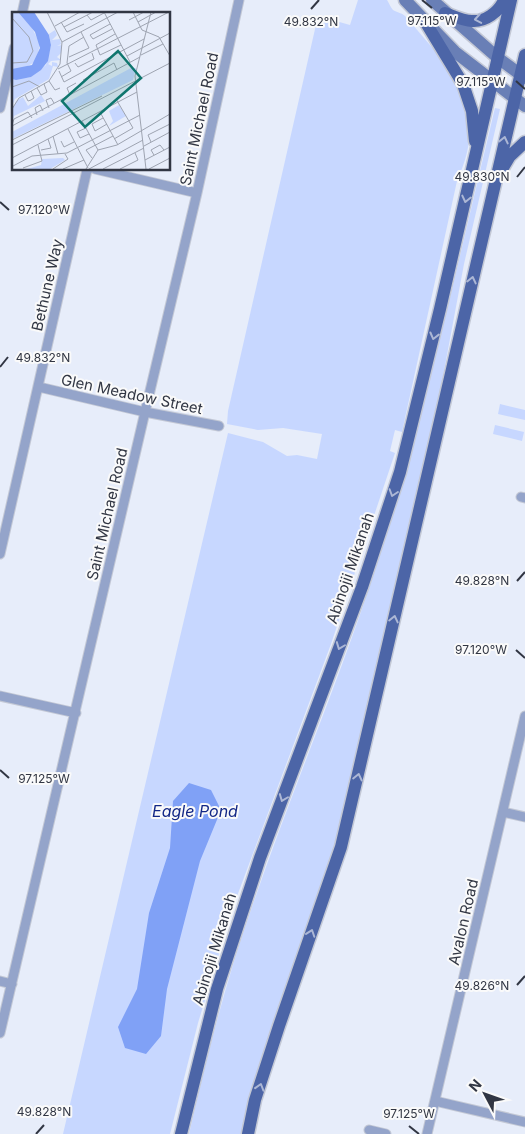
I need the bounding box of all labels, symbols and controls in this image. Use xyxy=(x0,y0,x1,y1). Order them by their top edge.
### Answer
inset map xyxy=(12,12,170,170)
text: 97.115°W xyxy=(407,13,457,28)
one-way arrow xyxy=(473,13,482,23)
text: 49.832°N xyxy=(284,14,338,29)
street label: Saint Michael Road xyxy=(176,51,222,187)
text: 97.115°W xyxy=(456,74,506,89)
one-way arrow xyxy=(498,136,509,144)
text: 49.830°N xyxy=(455,169,510,184)
one-way arrow xyxy=(461,194,472,203)
text: 97.120°W xyxy=(18,202,70,217)
street label: Bethune Way xyxy=(27,237,67,333)
one-way arrow xyxy=(466,276,477,285)
one-way arrow xyxy=(429,331,440,340)
text: 49.832°N xyxy=(16,350,70,365)
street label: Glen Meadow Street xyxy=(59,370,205,418)
street label: Saint Michael Road xyxy=(83,446,131,582)
one-way arrow xyxy=(389,488,399,496)
street label: Abinojii Mikanah xyxy=(322,510,378,626)
text: 49.828°N xyxy=(455,573,509,588)
one-way arrow xyxy=(388,614,399,623)
one-way arrow xyxy=(336,642,346,650)
text: 97.120°W xyxy=(455,642,507,657)
text: 97.125°W xyxy=(18,771,70,786)
one-way arrow xyxy=(352,773,362,782)
one-way arrow xyxy=(279,794,289,802)
water label: Eagle Pond xyxy=(152,801,238,821)
street label: Avalon Road xyxy=(444,877,482,967)
street label: Abinojii Mikanah xyxy=(188,891,240,1007)
one-way arrow xyxy=(305,929,315,937)
text: 49.826°N xyxy=(455,978,509,993)
north arrow xyxy=(460,1069,510,1119)
text: N xyxy=(465,1076,485,1095)
one-way arrow xyxy=(254,1083,264,1091)
text: 49.828°N xyxy=(17,1104,71,1119)
text: 97.125°W xyxy=(383,1106,435,1121)

